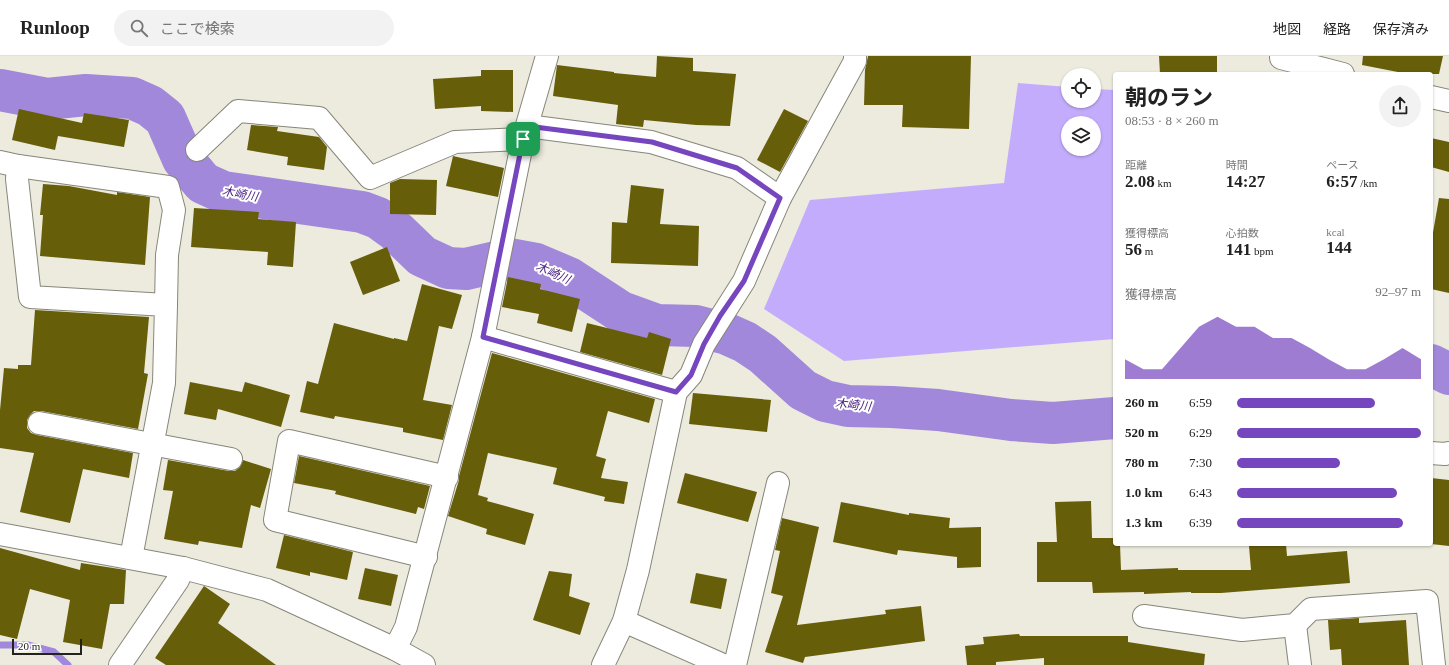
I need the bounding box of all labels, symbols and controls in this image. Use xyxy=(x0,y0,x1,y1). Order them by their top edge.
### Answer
search box xyxy=(114,10,394,46)
text: Runloop xyxy=(20,17,90,38)
icon: search xyxy=(128,17,150,39)
text: ここで検索 xyxy=(160,21,235,37)
text: 地図 xyxy=(1273,22,1301,37)
text: 経路 xyxy=(1323,22,1351,37)
text: 保存済み xyxy=(1373,22,1429,37)
map controls xyxy=(1061,68,1101,156)
button: locate xyxy=(1061,68,1101,108)
text: 朝のラン xyxy=(1125,85,1213,110)
button: share xyxy=(1379,85,1421,127)
text: 08:53 · 8 × 260 m xyxy=(1125,113,1219,128)
button: layers xyxy=(1061,116,1101,156)
pin xyxy=(506,122,540,156)
icon: arrive xyxy=(512,128,534,150)
text: 距離 xyxy=(1125,159,1147,171)
text: 時間 xyxy=(1226,159,1248,171)
text: ペース xyxy=(1326,159,1359,171)
text: 2.08 xyxy=(1125,172,1155,191)
text: 14:27 xyxy=(1226,172,1265,191)
text: 6:57 xyxy=(1326,172,1358,191)
text: km xyxy=(1155,177,1172,189)
text: /km xyxy=(1358,177,1377,189)
water label: 木崎川 xyxy=(221,184,261,204)
text: kcal xyxy=(1326,226,1345,238)
text: 獲得標高 xyxy=(1125,227,1169,239)
text: 心拍数 xyxy=(1226,227,1259,239)
text: 144 xyxy=(1326,238,1352,257)
text: 56 xyxy=(1125,240,1142,259)
text: 141 xyxy=(1226,240,1251,259)
text: m xyxy=(1142,245,1153,257)
text: bpm xyxy=(1251,245,1273,257)
water label: 木崎川 xyxy=(534,259,574,288)
text: 92–97 m xyxy=(1375,284,1421,299)
text: 獲得標高 xyxy=(1125,287,1177,302)
text: 260 m xyxy=(1125,395,1159,410)
text: 6:59 xyxy=(1189,395,1212,410)
water label: 木崎川 xyxy=(834,396,874,414)
text: 520 m xyxy=(1125,425,1159,440)
text: 6:29 xyxy=(1189,425,1212,440)
text: 780 m xyxy=(1125,455,1159,470)
text: 7:30 xyxy=(1189,455,1212,470)
text: 1.0 km xyxy=(1125,485,1163,500)
text: 6:43 xyxy=(1189,485,1212,500)
text: 1.3 km xyxy=(1125,515,1163,530)
text: 6:39 xyxy=(1189,515,1212,530)
scale bar xyxy=(12,637,82,656)
text: 20 m xyxy=(18,640,40,652)

